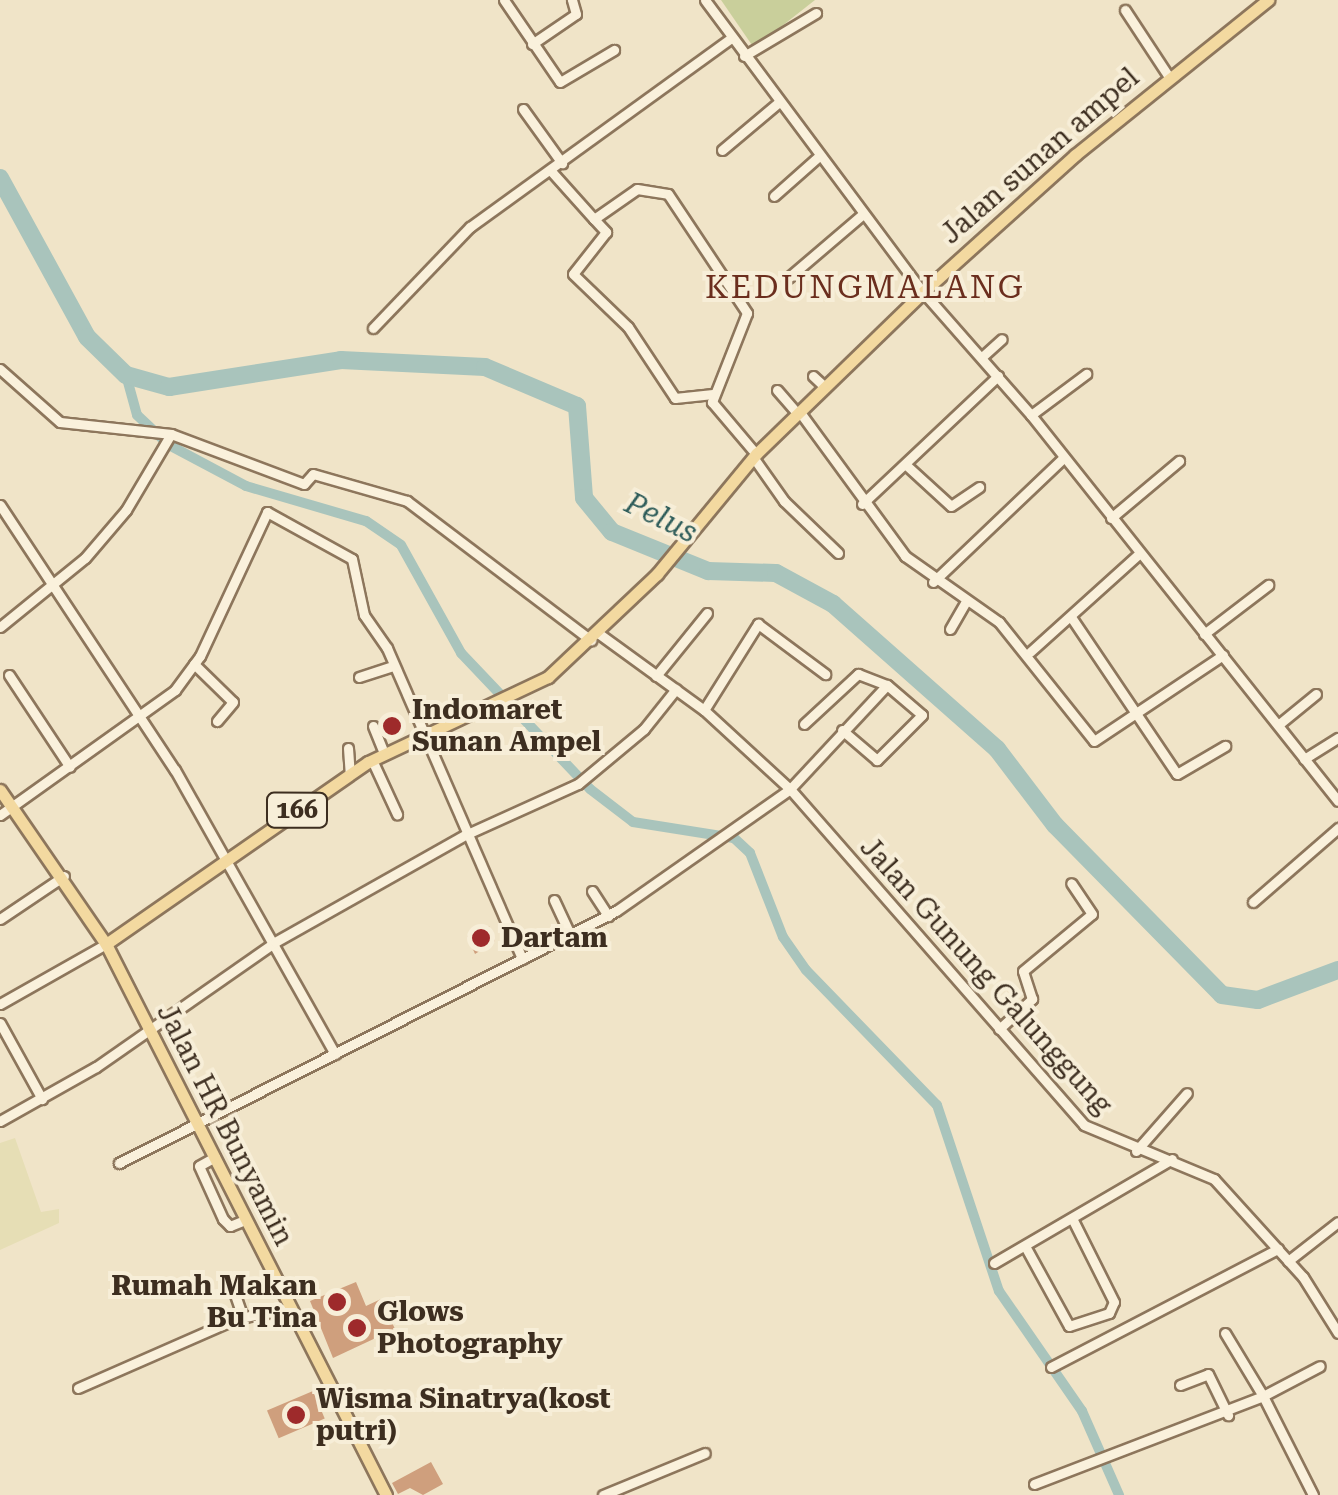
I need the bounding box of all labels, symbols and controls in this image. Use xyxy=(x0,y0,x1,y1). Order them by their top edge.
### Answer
street label: Jalan sunan ampel xyxy=(934,61,1146,251)
district label: KEDUNGMALANG xyxy=(705,268,1025,306)
water label: Pelus xyxy=(619,485,703,551)
place label: Indomaret Sunan Ampel xyxy=(412,693,601,759)
marker: Indomaret Sunan Ampel xyxy=(381,715,403,737)
road number: 166 xyxy=(264,790,330,830)
street label: Jalan Gunung Galunggung xyxy=(853,831,1119,1121)
place label: Dartam xyxy=(501,921,608,955)
marker: Dartam xyxy=(470,927,492,949)
street label: Jalan HR Bunyamin xyxy=(150,999,300,1251)
place label: Rumah Makan Bu Tina xyxy=(111,1269,317,1335)
marker: Rumah Makan Bu Tina xyxy=(326,1291,348,1313)
place label: Glows Photography xyxy=(377,1295,563,1361)
marker: Glows Photography xyxy=(346,1317,368,1339)
place label: Wisma Sinatrya(kost putri) xyxy=(316,1382,611,1448)
marker: Wisma Sinatrya(kost putri) xyxy=(285,1404,307,1426)

